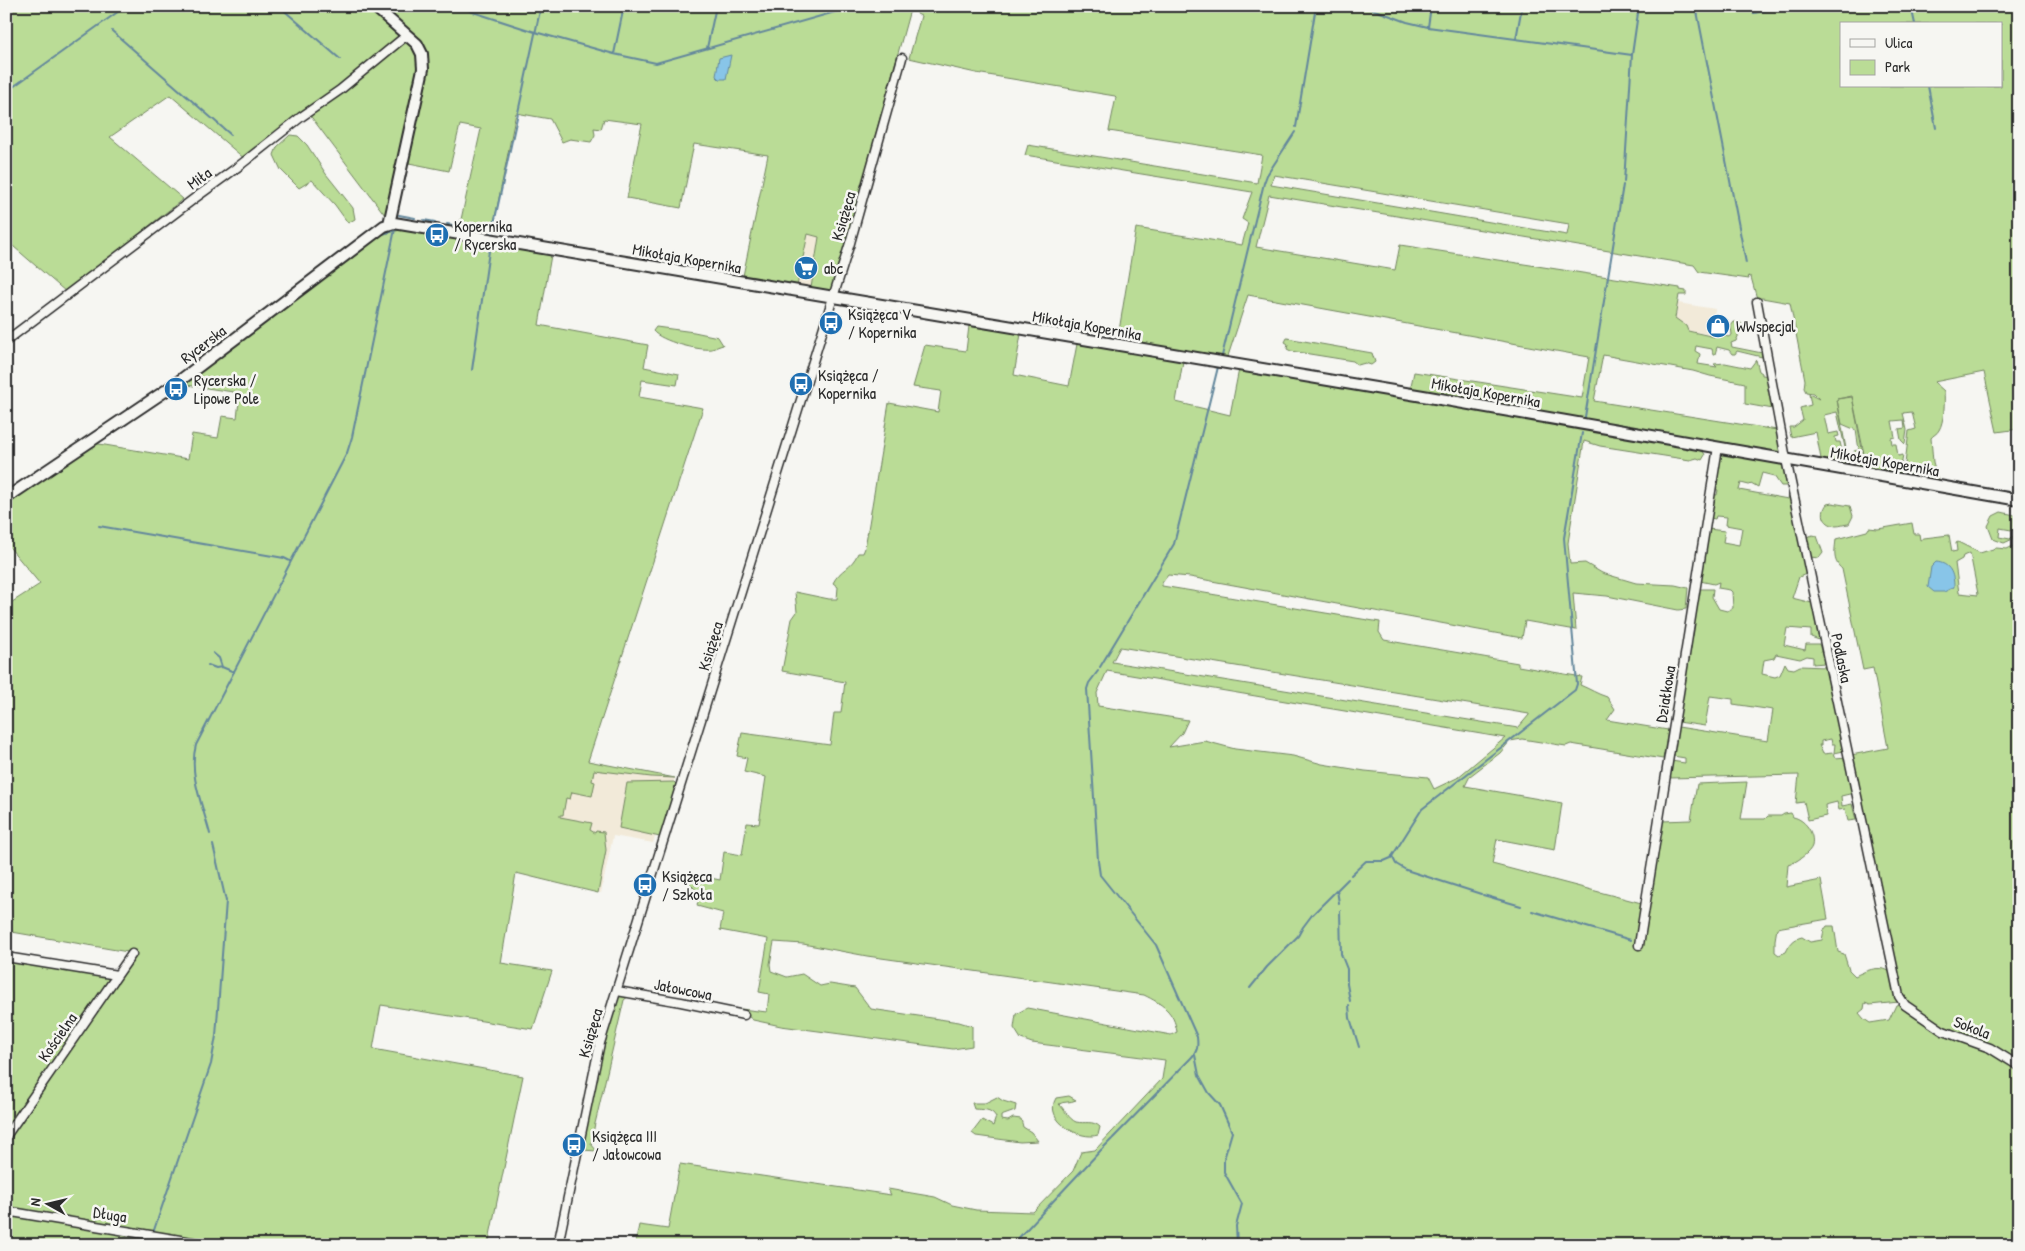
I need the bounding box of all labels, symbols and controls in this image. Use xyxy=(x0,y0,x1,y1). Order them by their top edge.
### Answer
legend xyxy=(1840,22,2002,88)
text: Ulica xyxy=(1885,32,1912,53)
text: Park xyxy=(1885,56,1910,77)
street label: Miła xyxy=(182,162,216,194)
street label: Książęca xyxy=(826,189,860,243)
place label: Kopernika / Rycerska xyxy=(454,215,516,255)
bus stop icon: Kopernika / Rycerska xyxy=(424,222,450,248)
street label: Mikołaja Kopernika xyxy=(631,238,743,278)
supermarket icon: abc xyxy=(793,255,819,281)
place label: abc xyxy=(824,257,844,279)
place label: Książęca V / Kopernika xyxy=(848,303,916,343)
street label: Mikołaja Kopernika xyxy=(1031,305,1143,345)
bus stop icon: Książęca V / Kopernika xyxy=(818,310,844,336)
shop icon: WWspecjal xyxy=(1705,313,1731,339)
place label: WWspecjal xyxy=(1736,315,1796,337)
street label: Rycerska xyxy=(176,320,230,368)
place label: Książęca / Kopernika xyxy=(818,364,879,404)
place label: Rycerska / Lipowe Pole xyxy=(194,369,260,409)
bus stop icon: Książęca / Kopernika xyxy=(788,371,814,397)
street label: Mikołaja Kopernika xyxy=(1430,372,1542,412)
bus stop icon: Rycerska / Lipowe Pole xyxy=(163,376,189,402)
street label: Mikołaja Kopernika xyxy=(1829,441,1941,481)
street label: Książęca xyxy=(692,619,728,673)
street label: Podlaska xyxy=(1826,631,1858,685)
street label: Działkowa xyxy=(1650,664,1680,724)
place label: Książęca / Szkoła xyxy=(662,865,712,905)
bus stop icon: Książęca / Szkoła xyxy=(632,872,658,898)
street label: Jałowcowa xyxy=(652,973,714,1005)
street label: Książęca xyxy=(573,1006,607,1060)
street label: Kościelna xyxy=(32,1008,82,1066)
street label: Sokola xyxy=(1951,1010,1993,1044)
place label: Książęca III / Jałowcowa xyxy=(592,1125,661,1165)
bus stop icon: Książęca III / Jałowcowa xyxy=(561,1132,587,1158)
north arrow xyxy=(22,1178,72,1228)
text: N xyxy=(25,1197,45,1207)
street label: Długa xyxy=(92,1201,128,1227)

